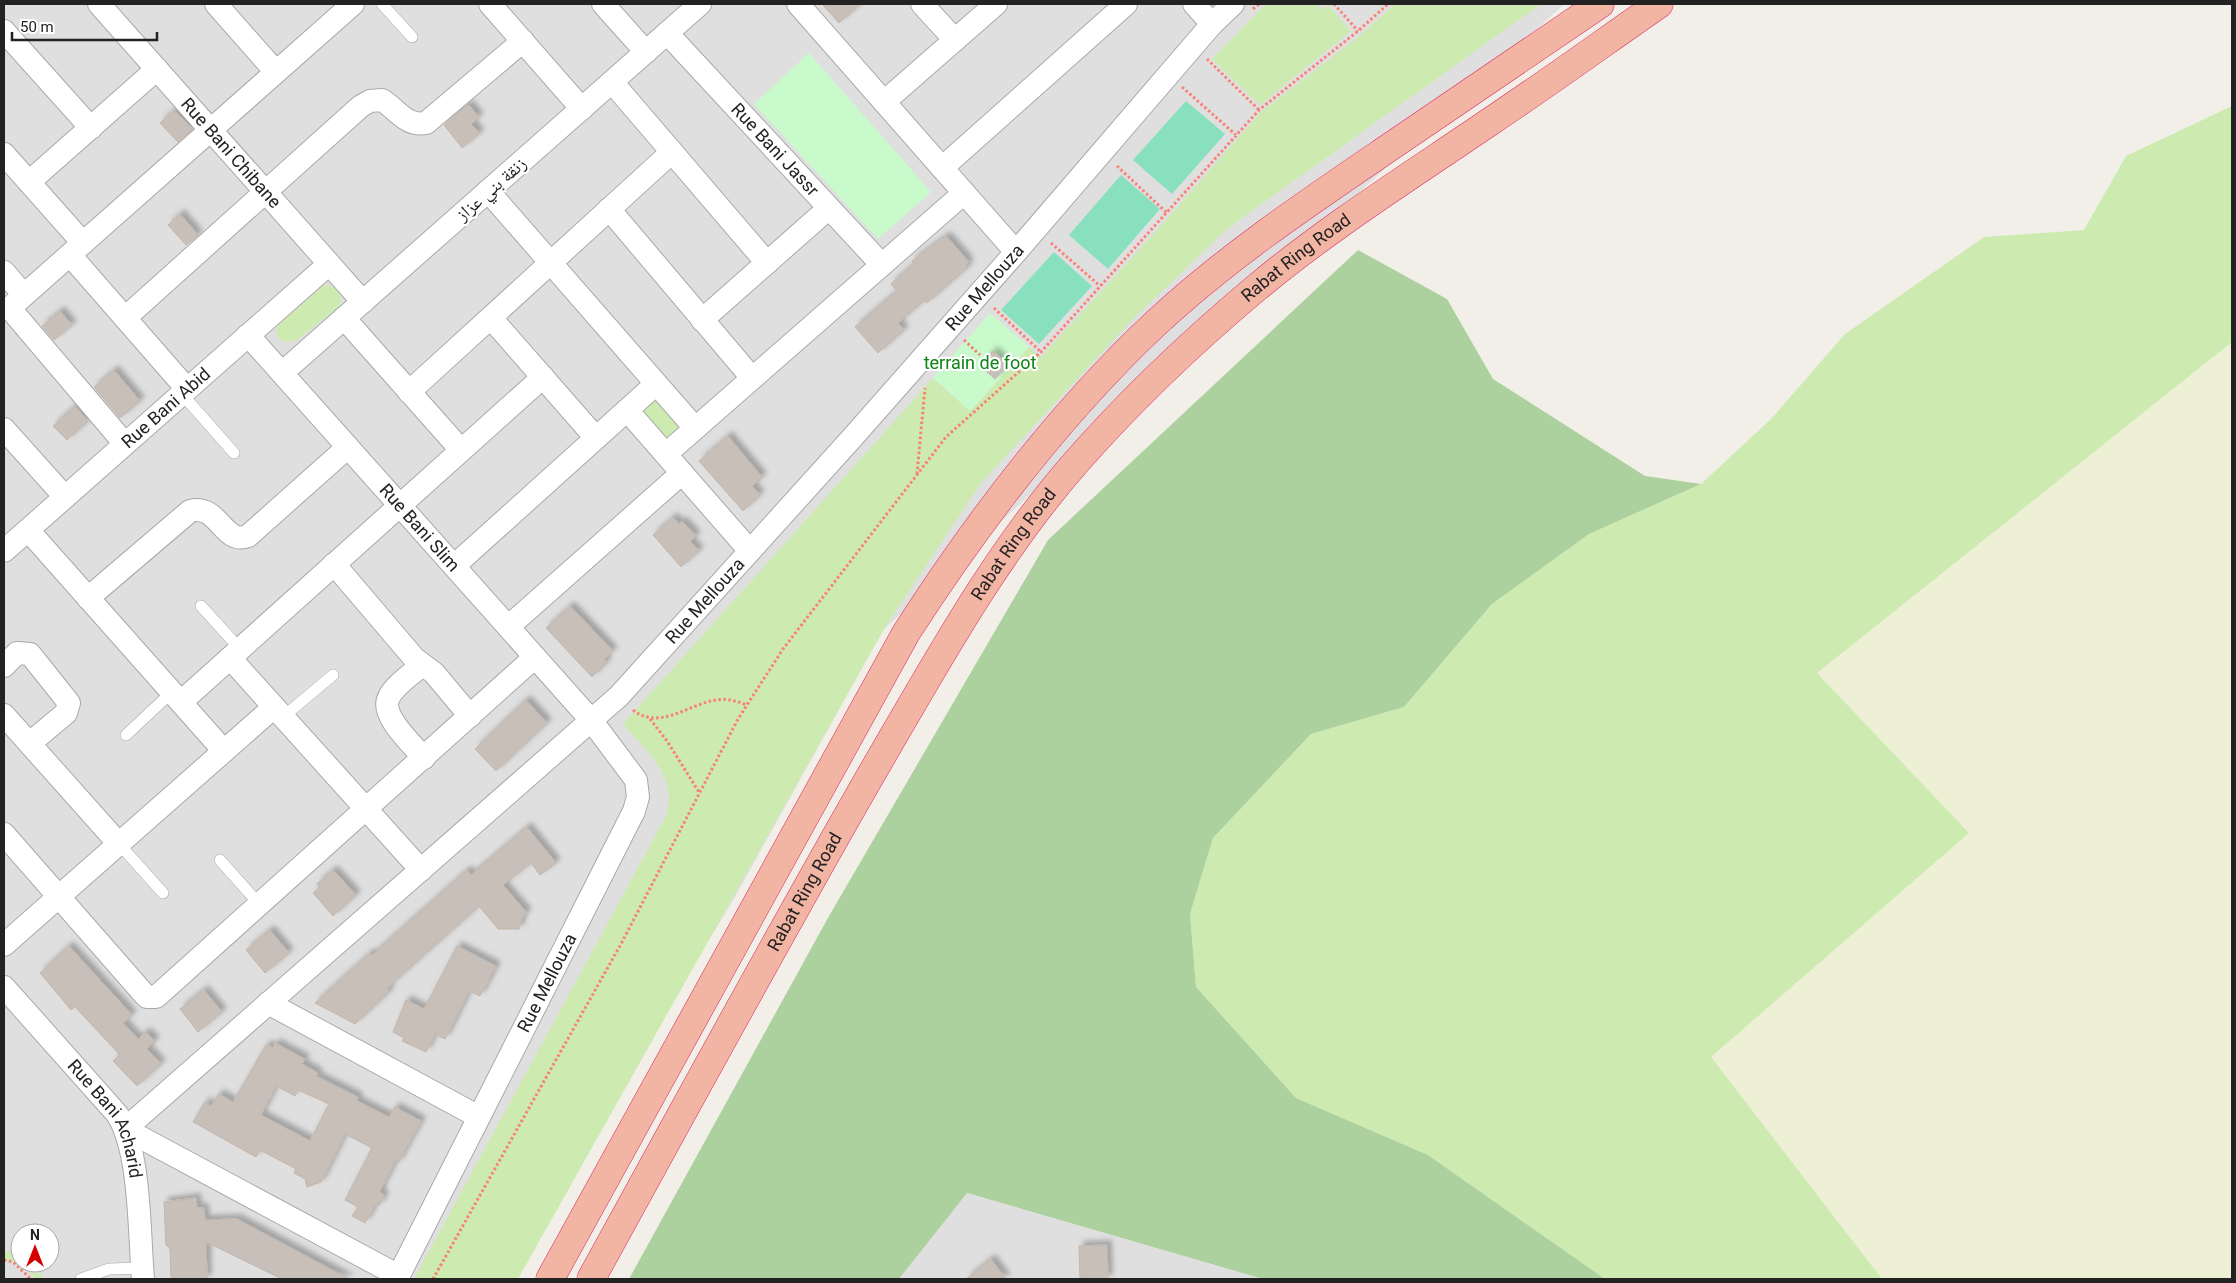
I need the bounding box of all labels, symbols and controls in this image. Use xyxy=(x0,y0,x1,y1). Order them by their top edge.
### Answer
scale bar xyxy=(12,10,158,42)
text: 50 m xyxy=(20,18,54,36)
street label: Rue Bani Chibane xyxy=(177,93,286,212)
street label: Rue Bani Jassr xyxy=(727,98,824,200)
street label: زنقة بني عزاز xyxy=(451,152,533,229)
street label: Rabat Ring Road xyxy=(1237,209,1354,306)
street label: Rue Mellouza xyxy=(941,240,1028,335)
park label: terrain de foot xyxy=(924,352,1036,373)
street label: Rue Bani Abid xyxy=(117,363,214,452)
street label: Rue Bani Slim xyxy=(376,479,464,575)
street label: Rabat Ring Road xyxy=(966,484,1060,604)
street label: Rue Mellouza xyxy=(661,553,749,648)
street label: Rabat Ring Road xyxy=(763,829,846,955)
street label: Rue Mellouza xyxy=(513,930,580,1036)
street label: Rue Bani Acharid xyxy=(64,1055,147,1179)
north arrow xyxy=(10,1223,60,1273)
text: N xyxy=(30,1227,40,1243)

